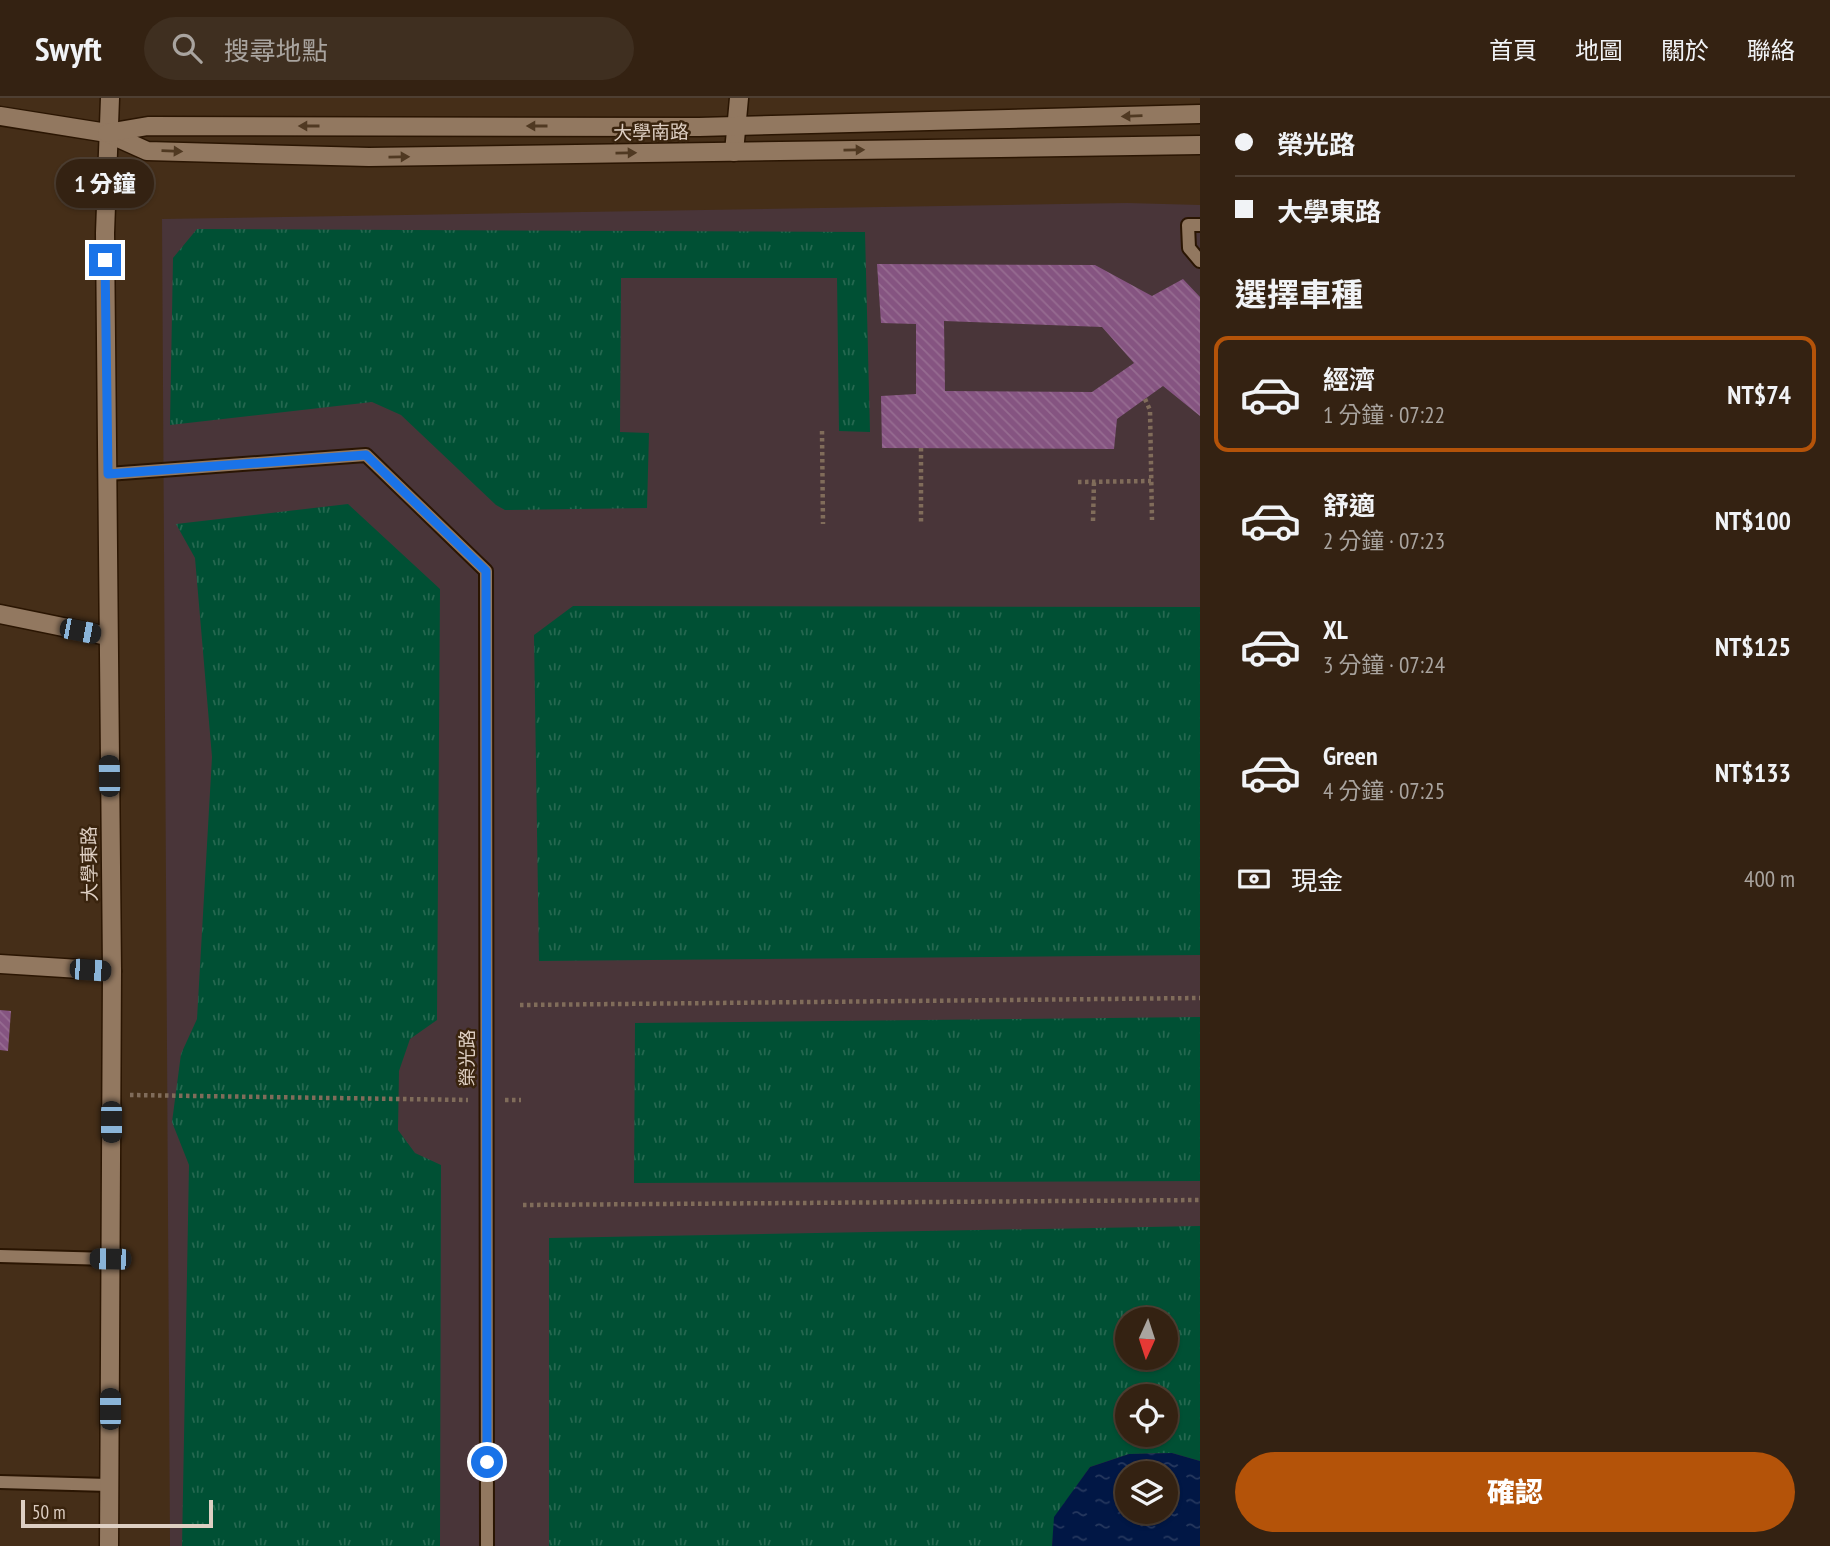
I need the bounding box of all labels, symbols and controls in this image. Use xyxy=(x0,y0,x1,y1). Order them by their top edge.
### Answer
search box xyxy=(144,17,634,80)
text: Swyft xyxy=(35,27,102,70)
icon: search xyxy=(168,29,206,67)
text: 搜尋地點 xyxy=(224,34,328,67)
text: 首頁 xyxy=(1489,35,1537,66)
text: 地圖 xyxy=(1575,35,1623,66)
text: 關於 xyxy=(1661,35,1709,66)
text: 聯絡 xyxy=(1747,35,1795,66)
one-way arrow xyxy=(1121,110,1143,121)
street label: 大學南路 xyxy=(613,119,689,145)
one-way arrow xyxy=(298,120,320,132)
one-way arrow xyxy=(526,120,548,132)
text: 榮光路 xyxy=(1277,128,1355,161)
one-way arrow xyxy=(843,144,865,156)
one-way arrow xyxy=(161,146,183,157)
one-way arrow xyxy=(616,147,638,159)
one-way arrow xyxy=(388,151,410,163)
callout: 1 分鐘 xyxy=(56,158,154,208)
text: 1 分鐘 xyxy=(74,169,136,198)
text: 大學東路 xyxy=(1277,195,1381,228)
route end xyxy=(89,244,121,276)
text: 選擇車種 xyxy=(1235,273,1363,315)
icon: car xyxy=(1239,363,1302,426)
text: 經濟 xyxy=(1323,363,1375,396)
text: NT$74 xyxy=(1727,378,1791,411)
text: 1 分鐘 · 07:22 xyxy=(1323,400,1445,429)
icon: car xyxy=(1239,489,1302,552)
text: 舒適 xyxy=(1323,489,1375,522)
text: NT$100 xyxy=(1715,504,1791,537)
text: 2 分鐘 · 07:23 xyxy=(1323,526,1445,555)
text: XL xyxy=(1323,613,1348,646)
icon: car xyxy=(1239,615,1302,678)
car xyxy=(58,617,103,645)
text: NT$125 xyxy=(1715,630,1791,663)
text: 3 分鐘 · 07:24 xyxy=(1323,650,1445,679)
text: Green xyxy=(1323,739,1378,772)
icon: car xyxy=(1239,741,1302,804)
car xyxy=(99,755,120,797)
text: NT$133 xyxy=(1715,756,1791,789)
text: 4 分鐘 · 07:25 xyxy=(1323,776,1445,805)
street label: 大學東路 xyxy=(76,826,102,902)
icon: cash xyxy=(1235,860,1273,898)
text: 現金 xyxy=(1291,864,1343,897)
text: 400 m xyxy=(1744,864,1795,893)
car xyxy=(69,958,112,982)
street label: 榮光路 xyxy=(455,1029,479,1087)
car xyxy=(101,1101,122,1143)
car xyxy=(89,1248,132,1270)
north arrow xyxy=(1115,1307,1178,1370)
map controls xyxy=(1115,1307,1178,1524)
button: locate xyxy=(1115,1384,1178,1447)
car xyxy=(100,1388,121,1430)
route start xyxy=(471,1446,503,1478)
button: 確認 xyxy=(1235,1452,1795,1532)
button: layers xyxy=(1115,1461,1178,1524)
scale bar xyxy=(21,1497,214,1529)
text: 50 m xyxy=(32,1500,66,1524)

